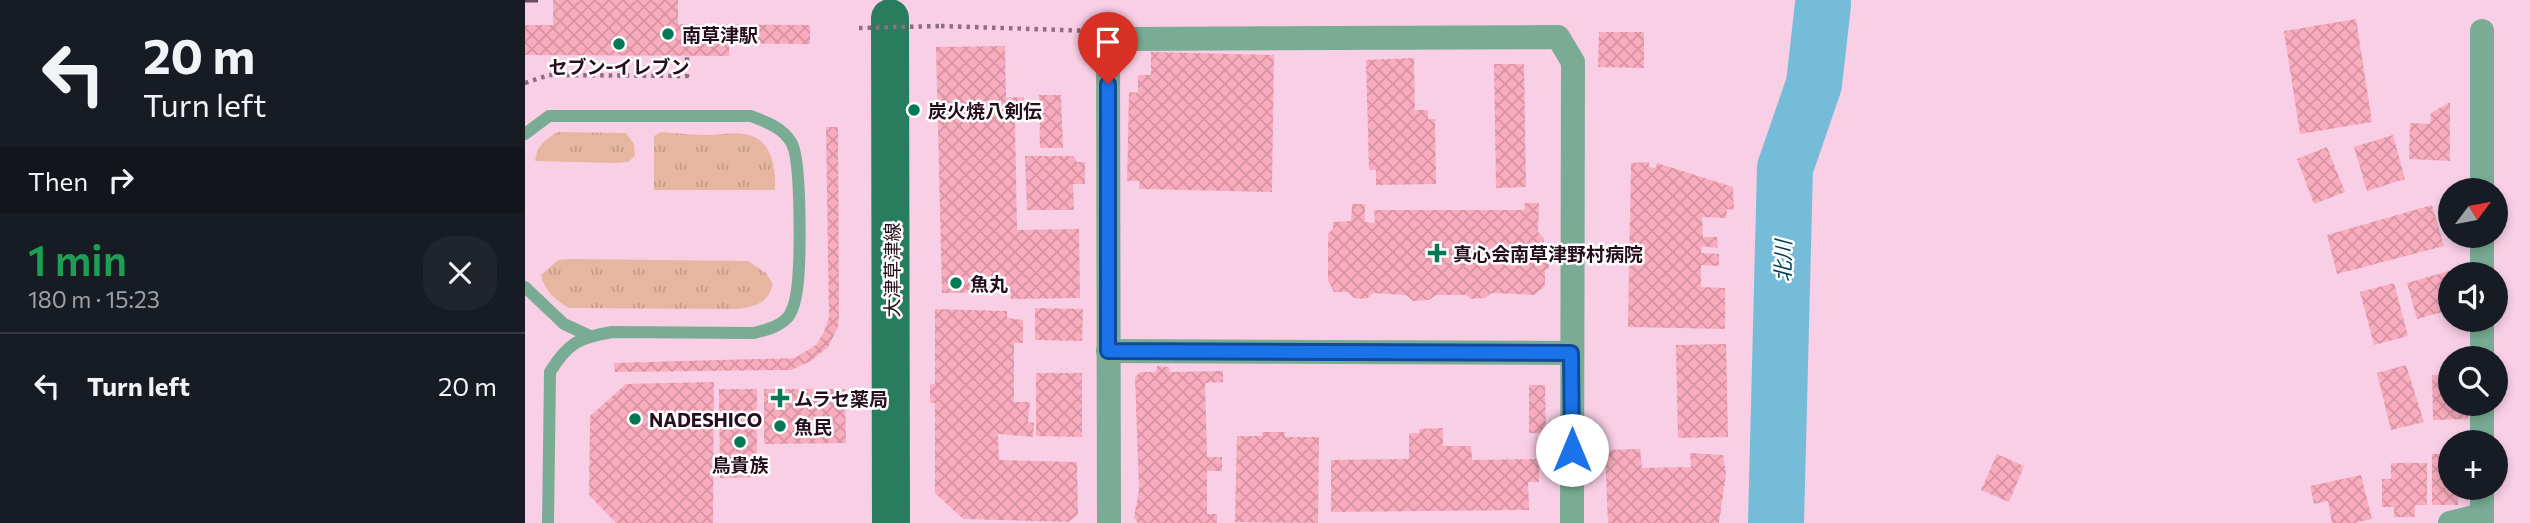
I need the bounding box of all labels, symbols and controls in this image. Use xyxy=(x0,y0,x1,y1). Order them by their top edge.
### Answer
pin xyxy=(1078,12.0,1138,84)
place label: 南草津駅 xyxy=(682,23,758,46)
icon: arrive xyxy=(1089,23,1127,61)
text: 20 m xyxy=(143,24,255,84)
marker: 南草津駅 xyxy=(660,26,676,42)
icon: left xyxy=(28,28,119,119)
marker: セブン-イレブン xyxy=(611,36,627,52)
place label: セブン-イレブン xyxy=(548,55,690,78)
text: Turn left xyxy=(143,84,267,124)
place label: 炭火焼八剣伝 xyxy=(928,99,1042,122)
marker: 炭火焼八剣伝 xyxy=(906,102,922,118)
icon: right xyxy=(102,161,140,199)
text: Then xyxy=(28,165,88,196)
north arrow xyxy=(2438,178,2508,248)
map controls xyxy=(2438,178,2508,500)
street label: 大津草津線 xyxy=(880,222,903,318)
text: 1 min xyxy=(28,233,127,285)
button: close xyxy=(423,236,497,310)
water label: 北川 xyxy=(1769,238,1795,282)
place label: 真心会南草津野村病院 xyxy=(1453,242,1643,265)
marker: 真心会南草津野村病院 xyxy=(1427,243,1447,263)
button: sound xyxy=(2438,262,2508,332)
place label: 魚丸 xyxy=(970,272,1008,295)
marker: 魚丸 xyxy=(948,275,964,291)
text: 180 m · 15:23 xyxy=(28,285,160,313)
button: search xyxy=(2438,346,2508,416)
icon: left xyxy=(28,367,66,405)
text: Turn left xyxy=(87,370,190,401)
text: 20 m xyxy=(438,370,497,401)
place label: ムラセ薬局 xyxy=(794,387,888,410)
marker: ムラセ薬局 xyxy=(772,390,788,406)
place label: NADESHICO xyxy=(649,408,762,431)
marker: NADESHICO xyxy=(627,411,643,427)
position arrow xyxy=(1535,413,1609,487)
place label: 魚民 xyxy=(794,415,832,438)
marker: 魚民 xyxy=(772,418,788,434)
button: + xyxy=(2438,430,2508,500)
marker: 鳥貴族 xyxy=(732,434,748,450)
place label: 鳥貴族 xyxy=(711,453,769,476)

